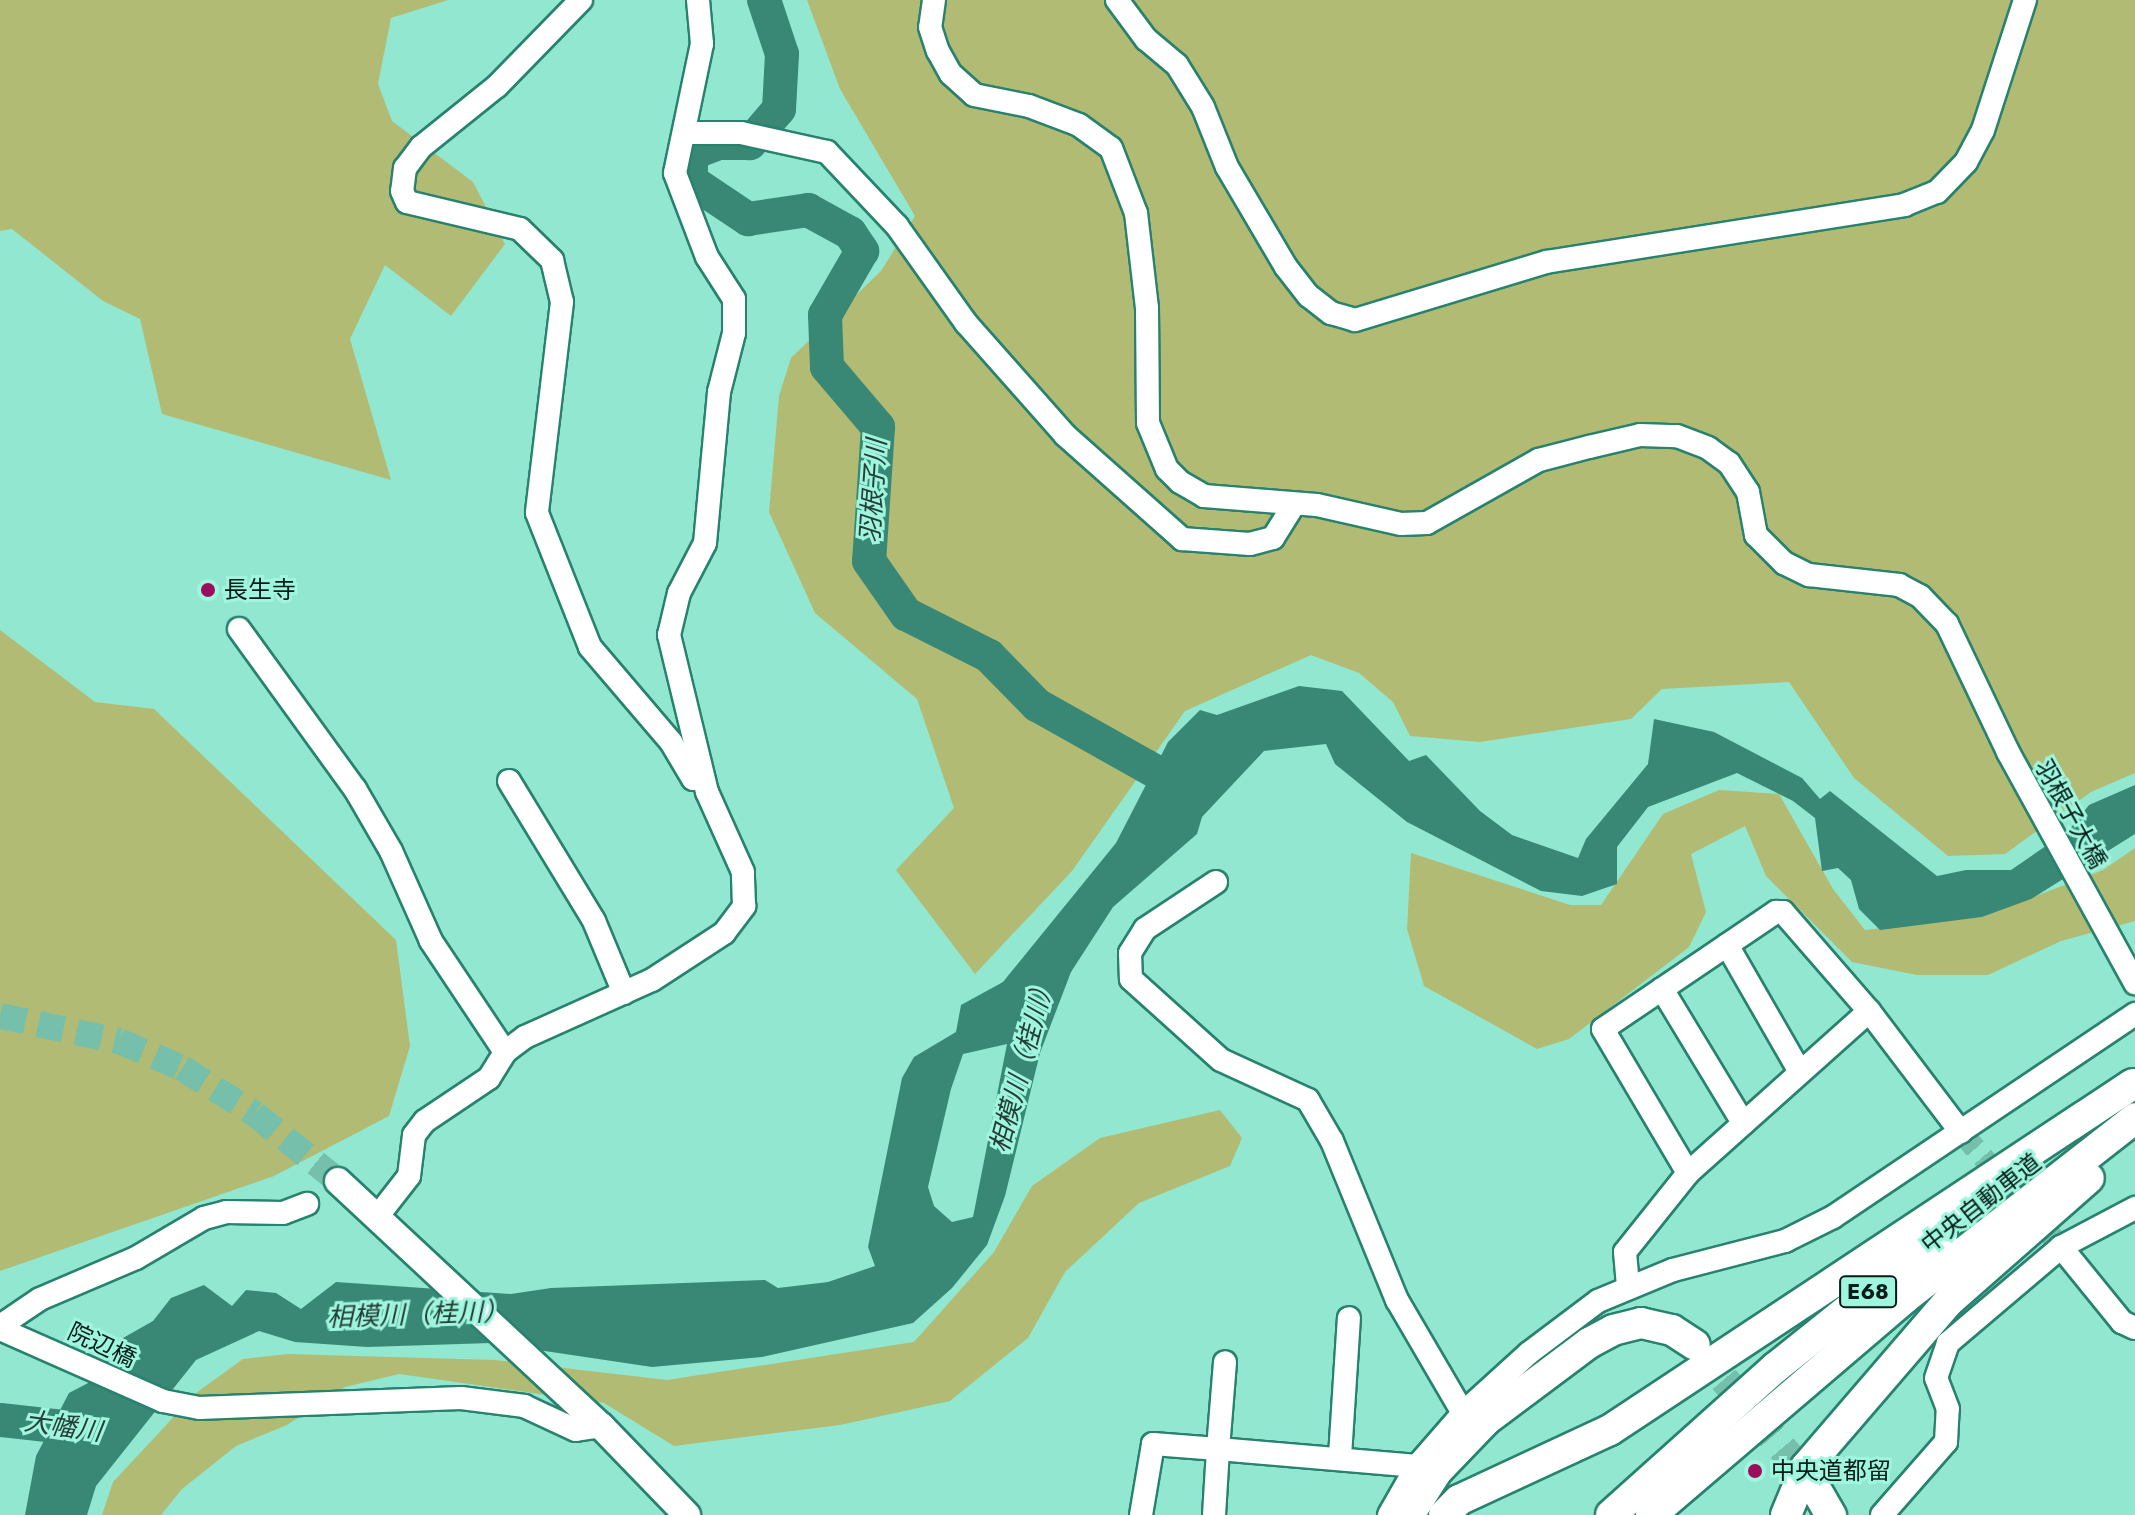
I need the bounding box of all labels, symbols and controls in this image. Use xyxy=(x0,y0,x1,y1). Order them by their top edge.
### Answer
water label: 羽根子川 xyxy=(855,438,893,544)
place label: 長生寺 xyxy=(224,576,296,604)
marker: 長生寺 xyxy=(199,581,217,599)
street label: 羽根子大橋 xyxy=(2029,755,2113,873)
water label: 相模川（桂川） xyxy=(984,972,1062,1156)
street label: 中央自動車道 xyxy=(1915,1147,2047,1259)
road number: E68 xyxy=(1838,1274,1898,1310)
water label: 相模川（桂川） xyxy=(327,1296,509,1334)
street label: 院辺橋 xyxy=(63,1317,141,1373)
water label: 大幡川 xyxy=(22,1406,104,1448)
place label: 中央道都留 xyxy=(1771,1457,1891,1485)
marker: 中央道都留 xyxy=(1746,1462,1764,1480)

